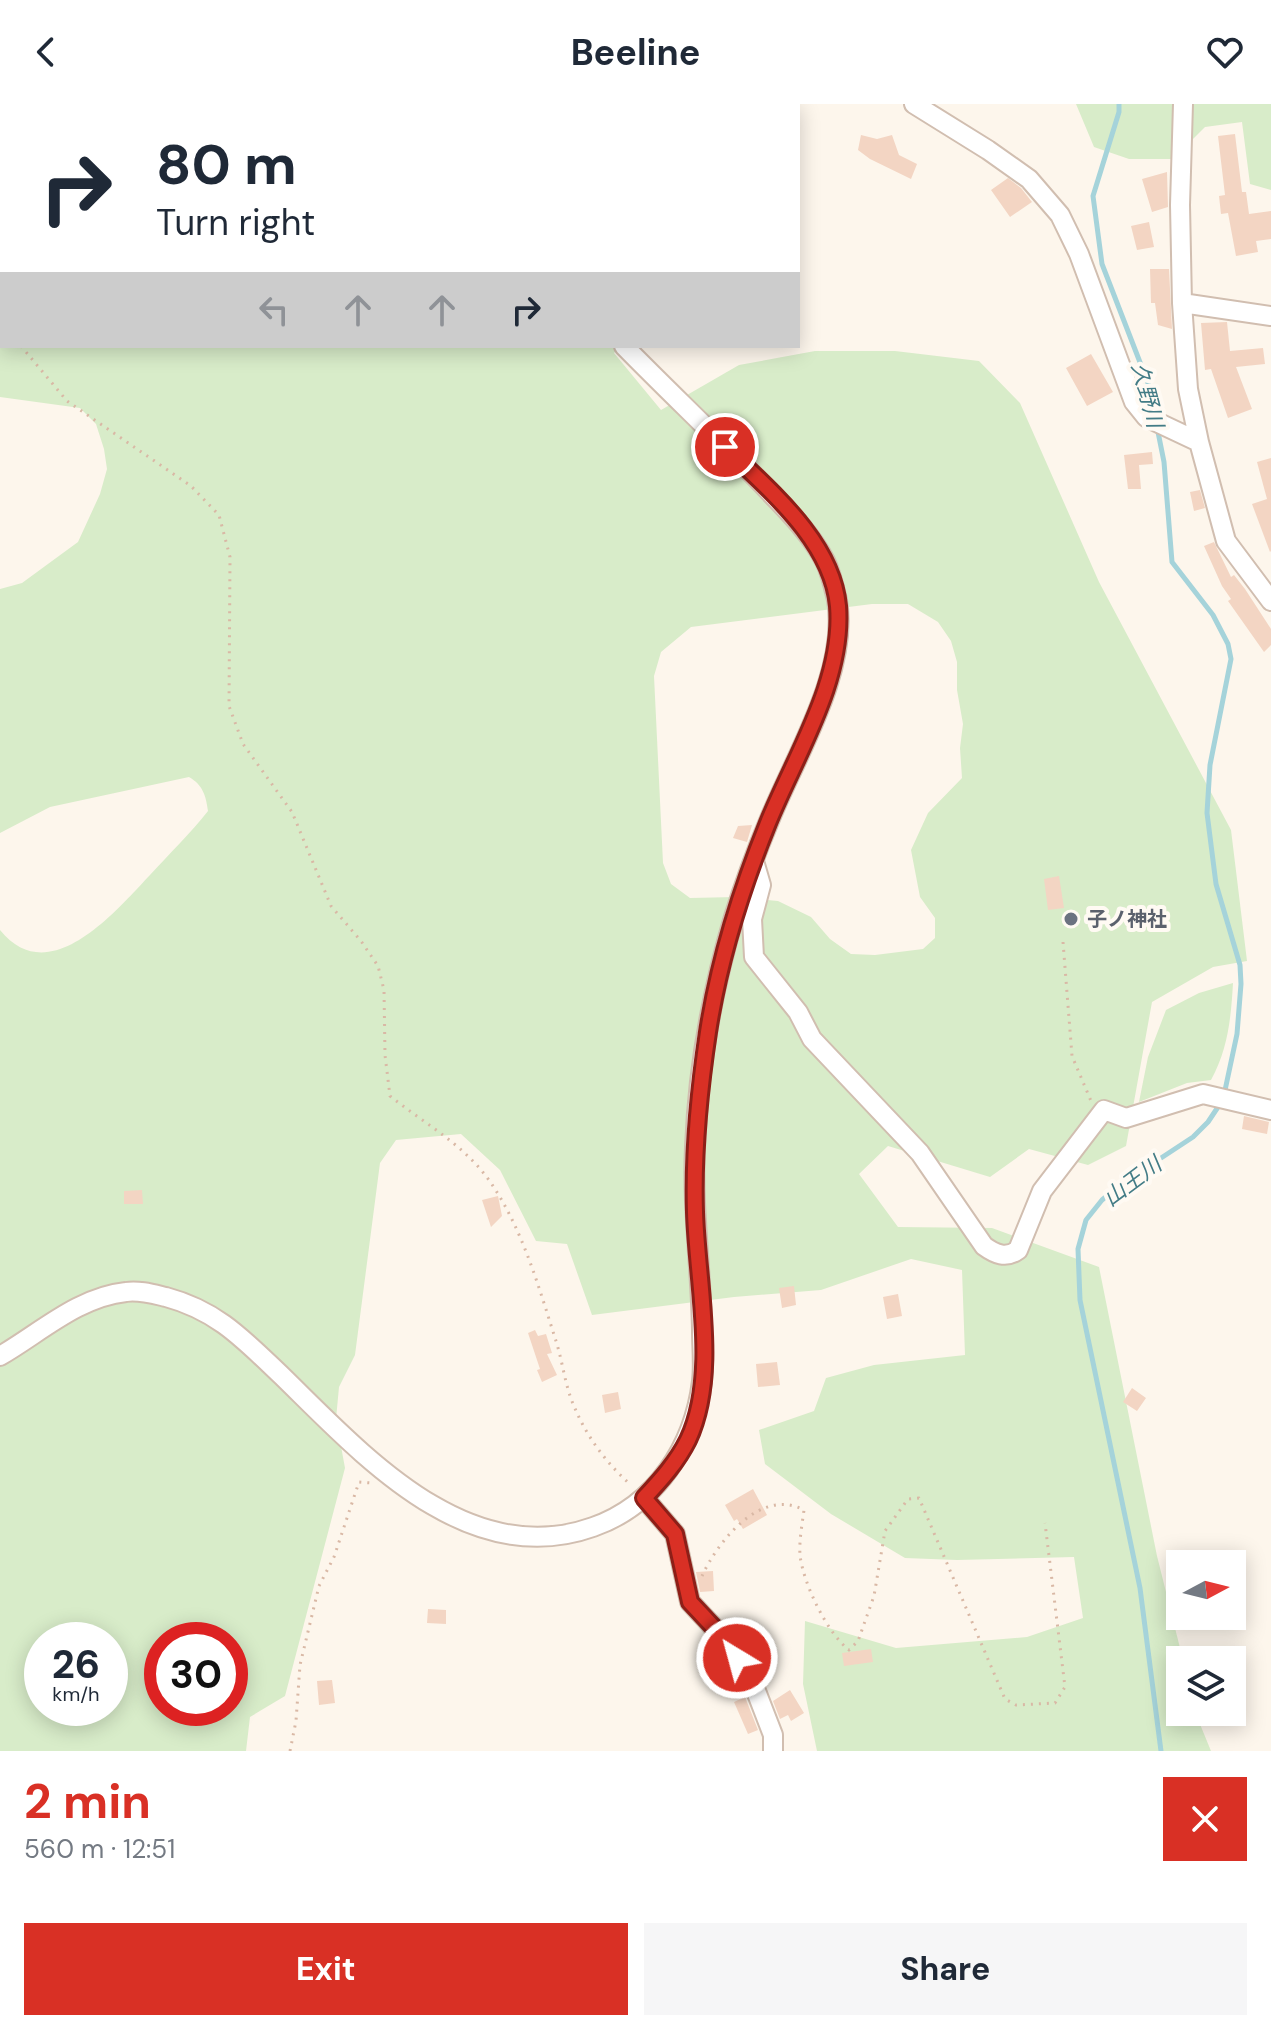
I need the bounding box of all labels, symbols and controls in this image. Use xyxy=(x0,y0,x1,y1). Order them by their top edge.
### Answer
text: Beeline xyxy=(571,29,700,76)
icon: back xyxy=(24,30,68,74)
icon: heart xyxy=(1203,30,1247,74)
text: 80 m xyxy=(156,128,297,201)
icon: right xyxy=(24,136,128,240)
text: Turn right xyxy=(156,199,315,246)
icon: left xyxy=(252,288,296,332)
icon: ahead xyxy=(336,288,380,332)
icon: ahead xyxy=(420,288,464,332)
icon: right xyxy=(504,288,548,332)
water label: 久野川 xyxy=(1125,359,1171,433)
pin xyxy=(691,413,759,481)
icon: arrive xyxy=(703,425,747,469)
place label: 子ノ神社 xyxy=(1087,906,1167,932)
marker: 子ノ神社 xyxy=(1062,910,1080,928)
water label: 山王川 xyxy=(1097,1149,1169,1213)
north arrow xyxy=(1166,1550,1246,1630)
map controls xyxy=(1166,1550,1246,1726)
position arrow xyxy=(695,1616,779,1700)
speed limit sign: 30 xyxy=(144,1622,248,1726)
text: 26 xyxy=(52,1638,100,1690)
button: layers xyxy=(1166,1646,1246,1726)
text: km/h xyxy=(52,1681,100,1707)
text: 2 min xyxy=(24,1770,151,1833)
button: close xyxy=(1163,1777,1247,1861)
text: 560 m · 12:51 xyxy=(24,1832,175,1866)
button: Exit xyxy=(24,1923,628,2015)
button: Share xyxy=(644,1923,1247,2015)

